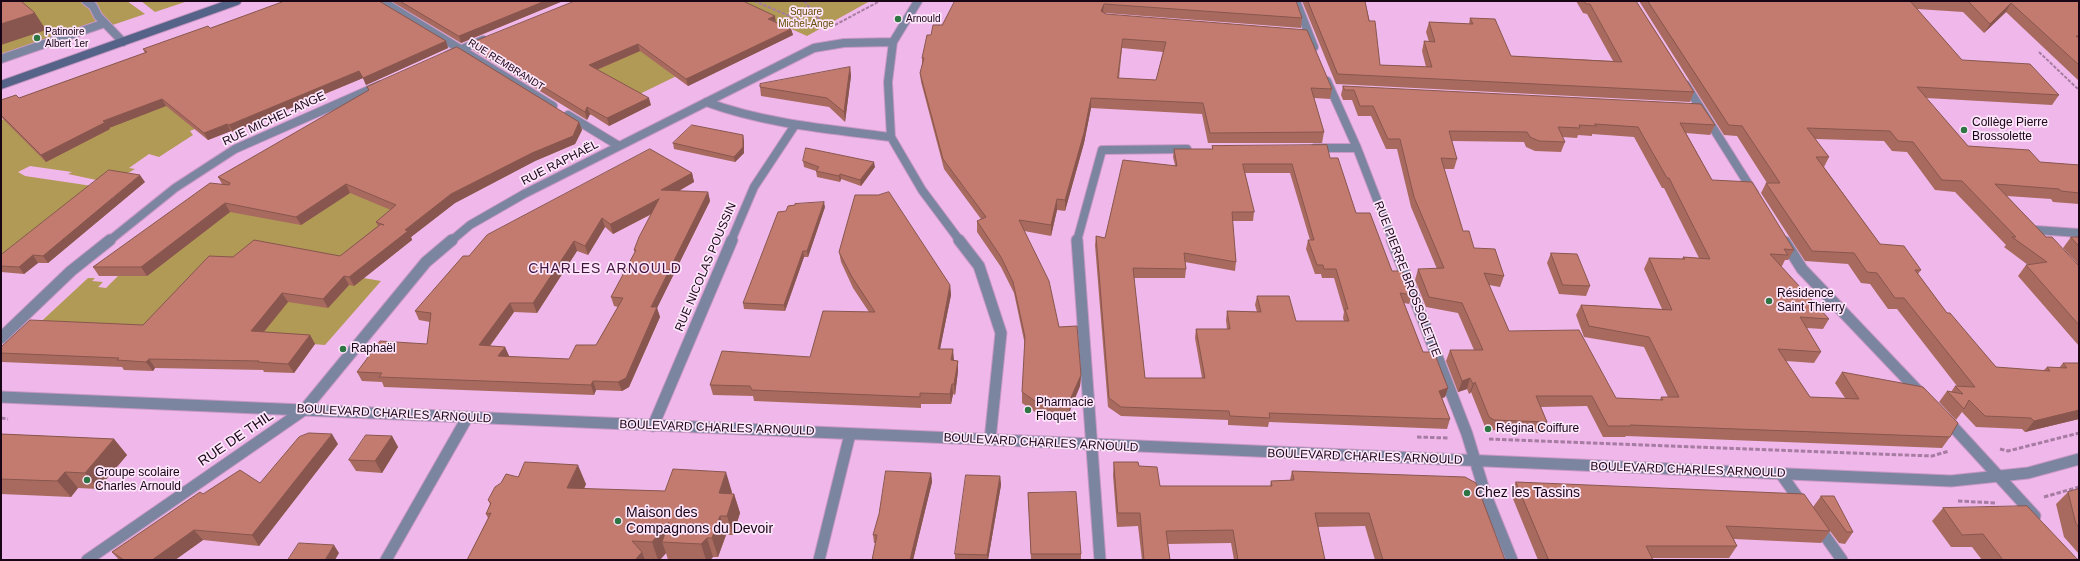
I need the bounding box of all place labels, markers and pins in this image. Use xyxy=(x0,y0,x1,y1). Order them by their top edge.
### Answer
place label: Arnould xyxy=(906,13,940,25)
marker: Arnould xyxy=(893,14,903,24)
place label: Patinoire Albert 1er xyxy=(45,26,88,50)
marker: Patinoire Albert 1er xyxy=(32,33,42,43)
place label: Collège Pierre Brossolette xyxy=(1972,116,2048,144)
marker: Collège Pierre Brossolette xyxy=(1959,125,1969,135)
place label: Résidence Saint Thierry xyxy=(1777,287,1845,315)
marker: Résidence Saint Thierry xyxy=(1764,296,1774,306)
place label: Raphaël xyxy=(351,342,396,356)
marker: Raphaël xyxy=(338,344,348,354)
place label: Pharmacie Floquet xyxy=(1036,396,1093,424)
marker: Pharmacie Floquet xyxy=(1023,405,1033,415)
place label: Régina Coiffure xyxy=(1496,422,1579,436)
marker: Régina Coiffure xyxy=(1483,424,1493,434)
place label: Groupe scolaire Charles Arnould xyxy=(95,466,181,494)
marker: Groupe scolaire Charles Arnould xyxy=(82,475,92,485)
place label: Chez les Tassins xyxy=(1475,485,1580,501)
marker: Chez les Tassins xyxy=(1462,488,1472,498)
place label: Maison des Compagnons du Devoir xyxy=(626,505,773,538)
marker: Maison des Compagnons du Devoir xyxy=(613,516,623,526)

